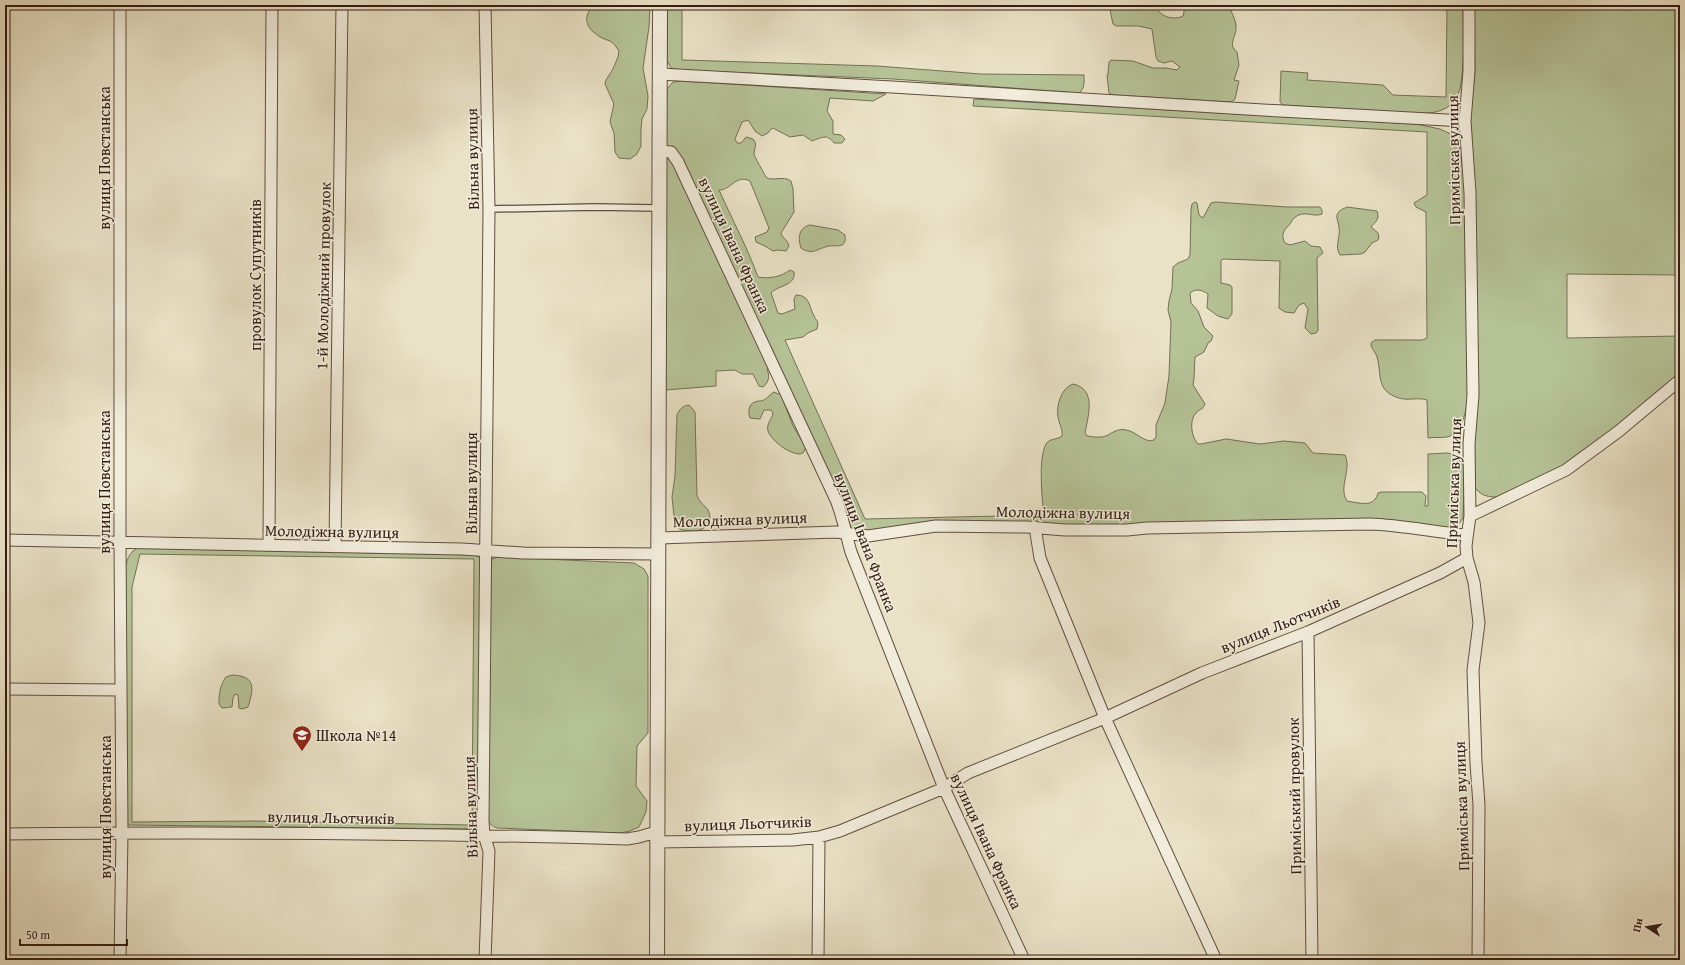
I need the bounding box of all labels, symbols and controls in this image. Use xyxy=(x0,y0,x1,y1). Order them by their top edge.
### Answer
street label: вулиця Повстанська xyxy=(92,86,116,230)
street label: Приміська вулиця xyxy=(1440,95,1466,225)
street label: Вільна вулиця xyxy=(459,108,485,210)
street label: вулиця Івана Франка xyxy=(693,173,777,317)
street label: 1-й Молодіжний провулок xyxy=(309,181,337,370)
street label: провулок Супутників xyxy=(243,199,267,351)
street label: вулиця Повстанська xyxy=(92,410,116,554)
street label: Приміська вулиця xyxy=(1439,418,1467,548)
street label: Вільна вулиця xyxy=(459,432,483,534)
street label: вулиця Івана Франка xyxy=(828,469,904,616)
street label: Молодіжна вулиця xyxy=(996,499,1130,525)
street label: Молодіжна вулиця xyxy=(672,505,808,533)
street label: Молодіжна вулиця xyxy=(265,518,399,544)
street label: вулиця Льотчиків xyxy=(1216,589,1344,659)
street label: Приміський провулок xyxy=(1281,717,1307,875)
place label: Школа №14 xyxy=(316,723,397,747)
school or university icon: Школа №14 xyxy=(291,724,313,752)
street label: вулиця Повстанська xyxy=(93,735,117,879)
street label: Приміська вулиця xyxy=(1447,741,1475,871)
street label: Вільна вулиця xyxy=(456,756,484,858)
street label: вулиця Івана Франка xyxy=(945,769,1029,913)
street label: вулиця Льотчиків xyxy=(267,804,395,830)
street label: вулиця Льотчиків xyxy=(684,809,812,837)
north arrow xyxy=(1627,907,1667,947)
text: Пн xyxy=(1628,916,1647,934)
scale bar xyxy=(20,921,127,947)
text: 50 m xyxy=(26,926,50,943)

